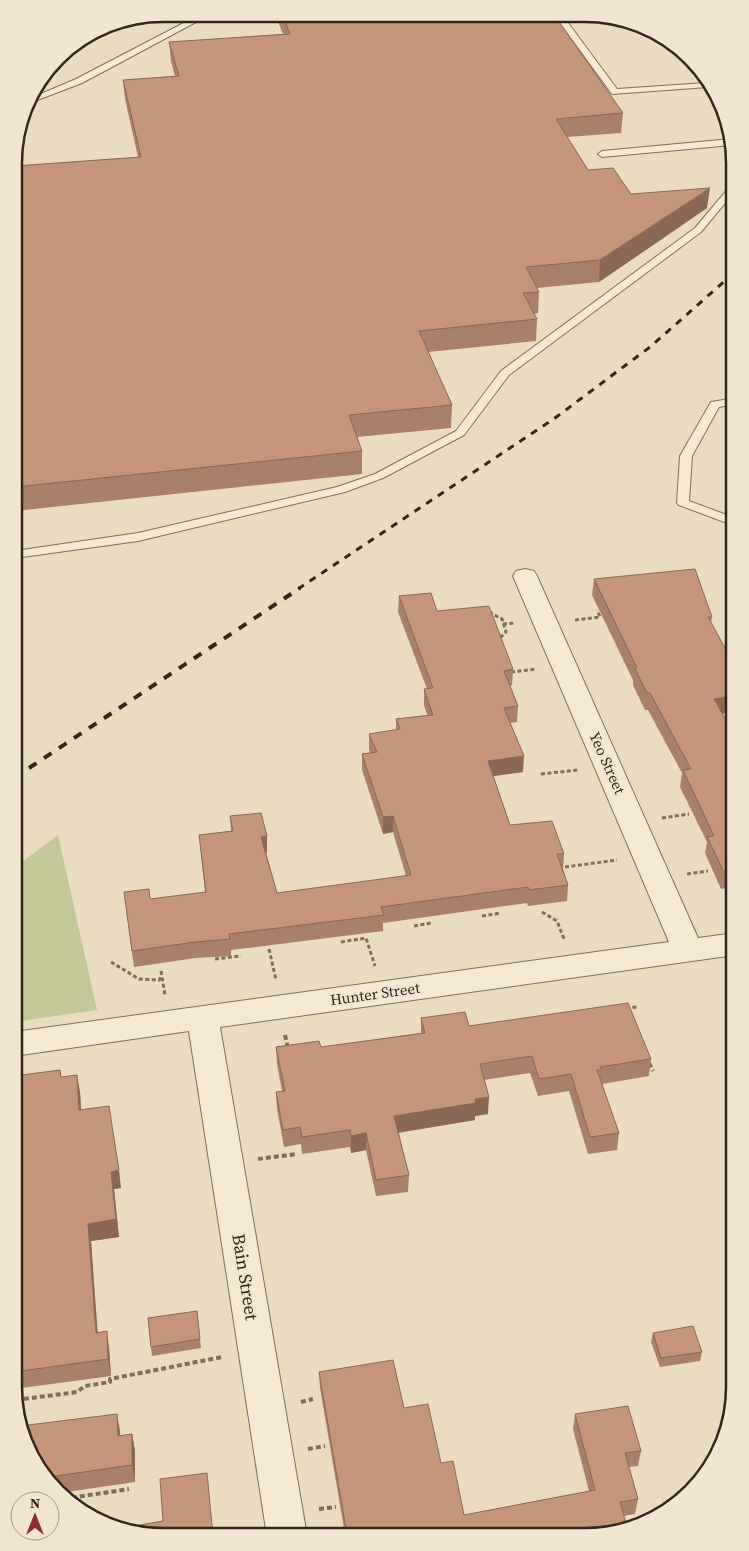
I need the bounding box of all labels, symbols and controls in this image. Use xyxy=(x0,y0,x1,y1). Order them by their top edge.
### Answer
street label: Yeo Street xyxy=(584,728,631,797)
street label: Hunter Street xyxy=(329,977,421,1010)
street label: Bain Street xyxy=(226,1232,265,1322)
north arrow xyxy=(10,1491,60,1541)
text: N xyxy=(30,1493,40,1513)

